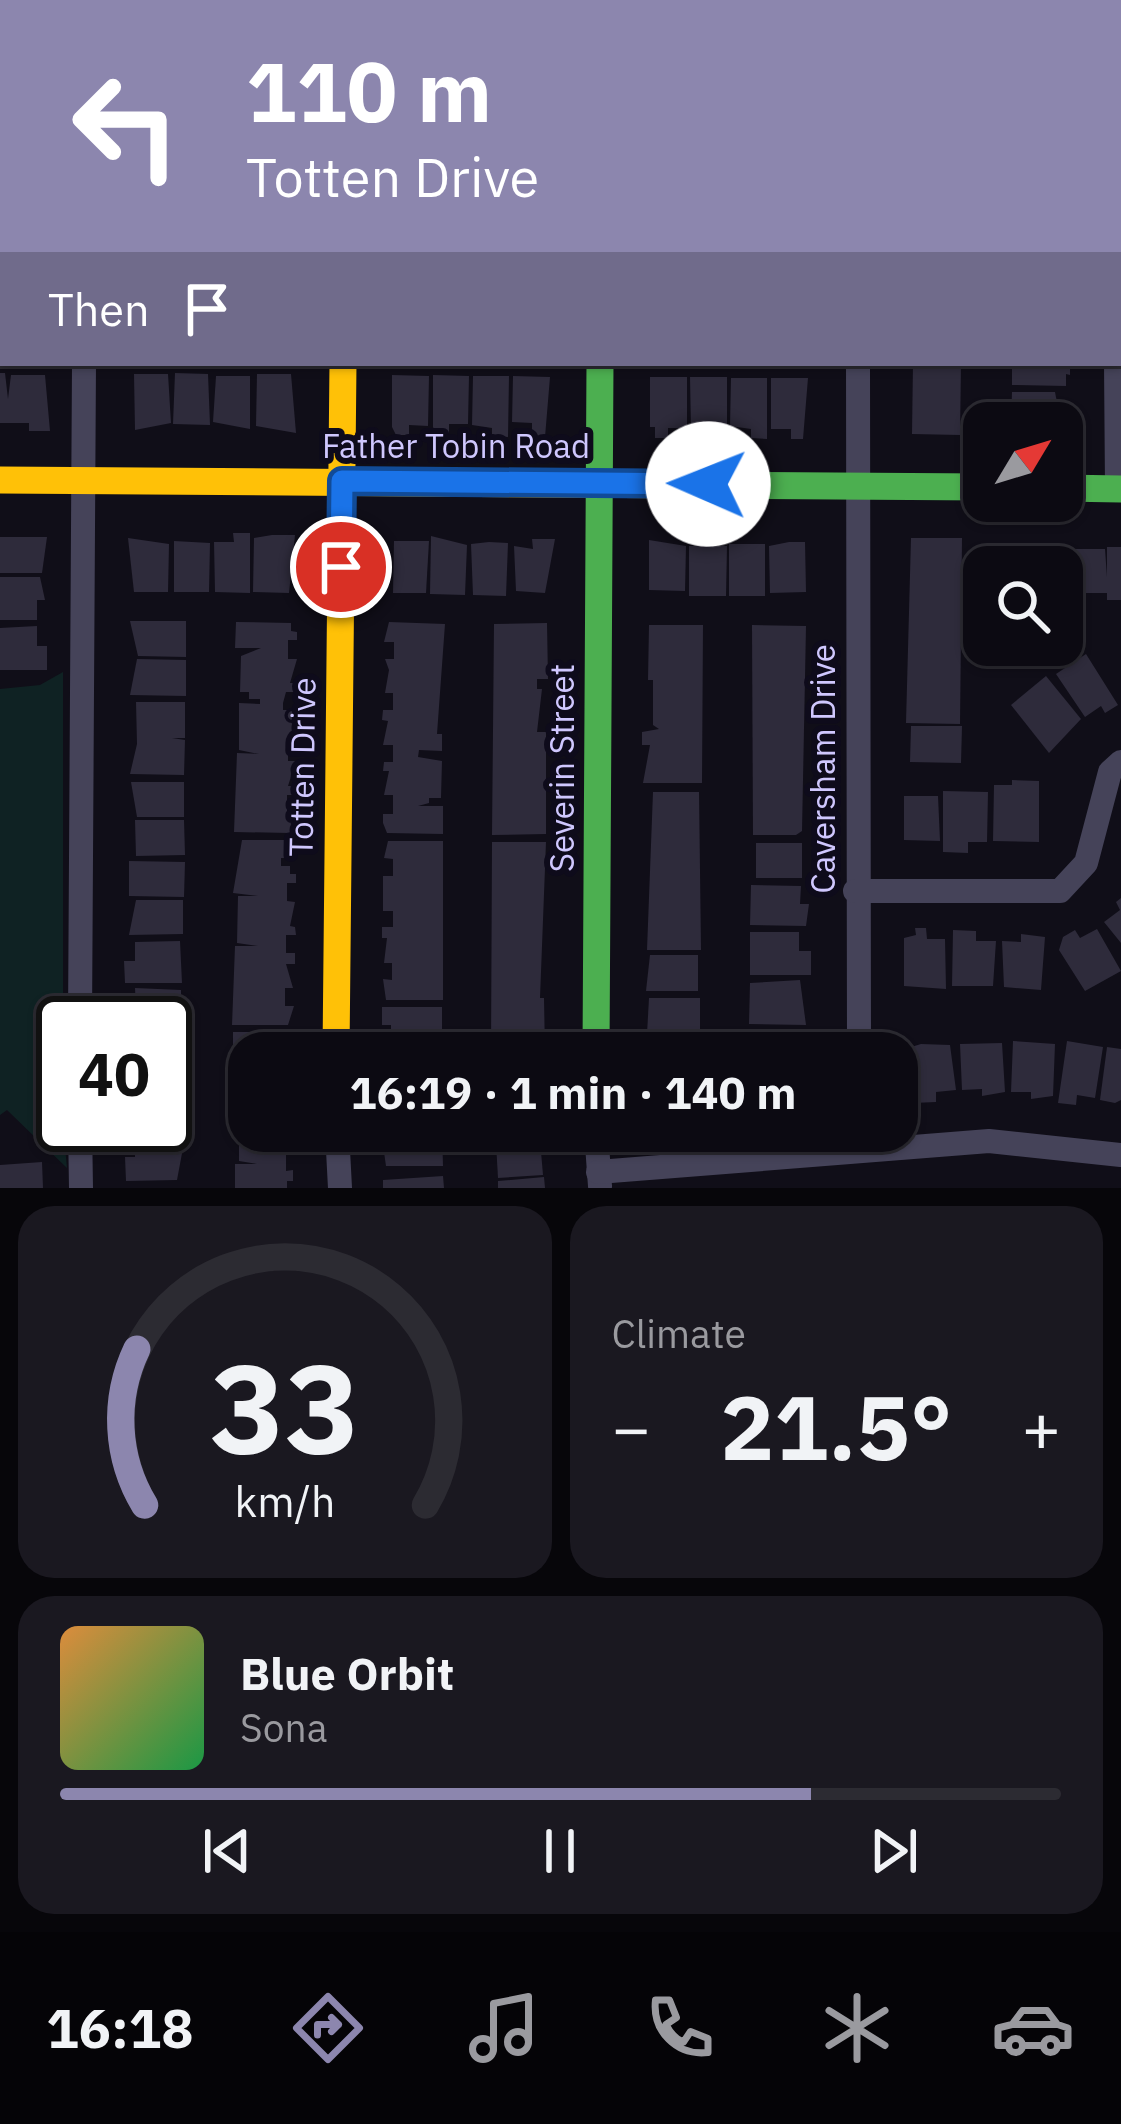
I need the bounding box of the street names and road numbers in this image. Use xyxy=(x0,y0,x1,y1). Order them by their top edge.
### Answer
street label: Father Tobin Road xyxy=(322,424,590,467)
street label: Caversham Drive xyxy=(801,644,844,894)
street label: Severin Street xyxy=(540,664,583,872)
street label: Totten Drive xyxy=(278,677,325,857)

